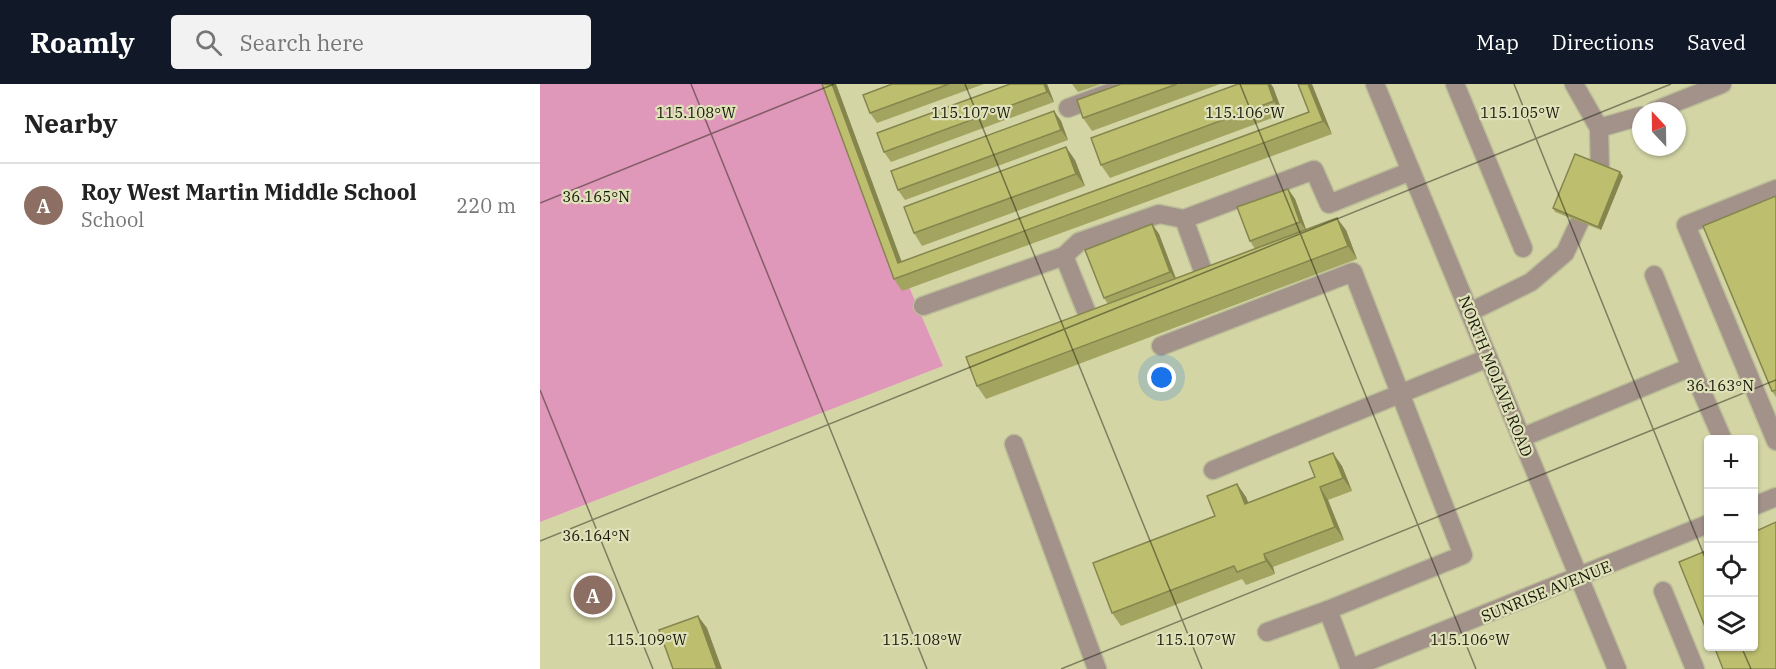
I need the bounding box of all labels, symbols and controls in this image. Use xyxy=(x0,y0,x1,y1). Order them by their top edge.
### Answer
search box xyxy=(171,15,591,69)
text: Roamly xyxy=(30,24,135,61)
icon: search xyxy=(192,26,225,59)
text: Search here xyxy=(240,28,364,57)
text: Map xyxy=(1476,28,1519,56)
text: Directions xyxy=(1552,28,1654,56)
text: Saved xyxy=(1687,28,1746,56)
north arrow xyxy=(1632,102,1686,156)
text: 115.108°W xyxy=(656,103,736,122)
text: 115.107°W xyxy=(931,103,1011,122)
text: 115.106°W xyxy=(1205,103,1285,122)
text: 115.105°W xyxy=(1480,103,1560,122)
text: Nearby xyxy=(24,106,118,140)
text: Roy West Martin Middle School xyxy=(81,177,417,206)
text: 36.165°N xyxy=(562,187,630,206)
text: A xyxy=(37,192,50,219)
text: 220 m xyxy=(456,192,516,219)
text: School xyxy=(81,206,144,233)
street label: NORTH MOJAVE ROAD xyxy=(1455,293,1537,459)
your location xyxy=(1147,363,1176,392)
text: 36.163°N xyxy=(1686,376,1754,395)
map controls xyxy=(1704,435,1758,651)
button: + xyxy=(1704,435,1758,489)
button: − xyxy=(1704,489,1758,543)
text: 36.164°N xyxy=(562,526,630,545)
button: locate xyxy=(1704,543,1758,597)
street label: SUNRISE AVENUE xyxy=(1478,556,1614,626)
pin: A xyxy=(574,572,612,618)
button: layers xyxy=(1704,597,1758,651)
text: 115.109°W xyxy=(607,630,687,649)
text: 115.108°W xyxy=(882,630,962,649)
text: 115.107°W xyxy=(1156,630,1236,649)
text: 115.106°W xyxy=(1430,630,1510,649)

